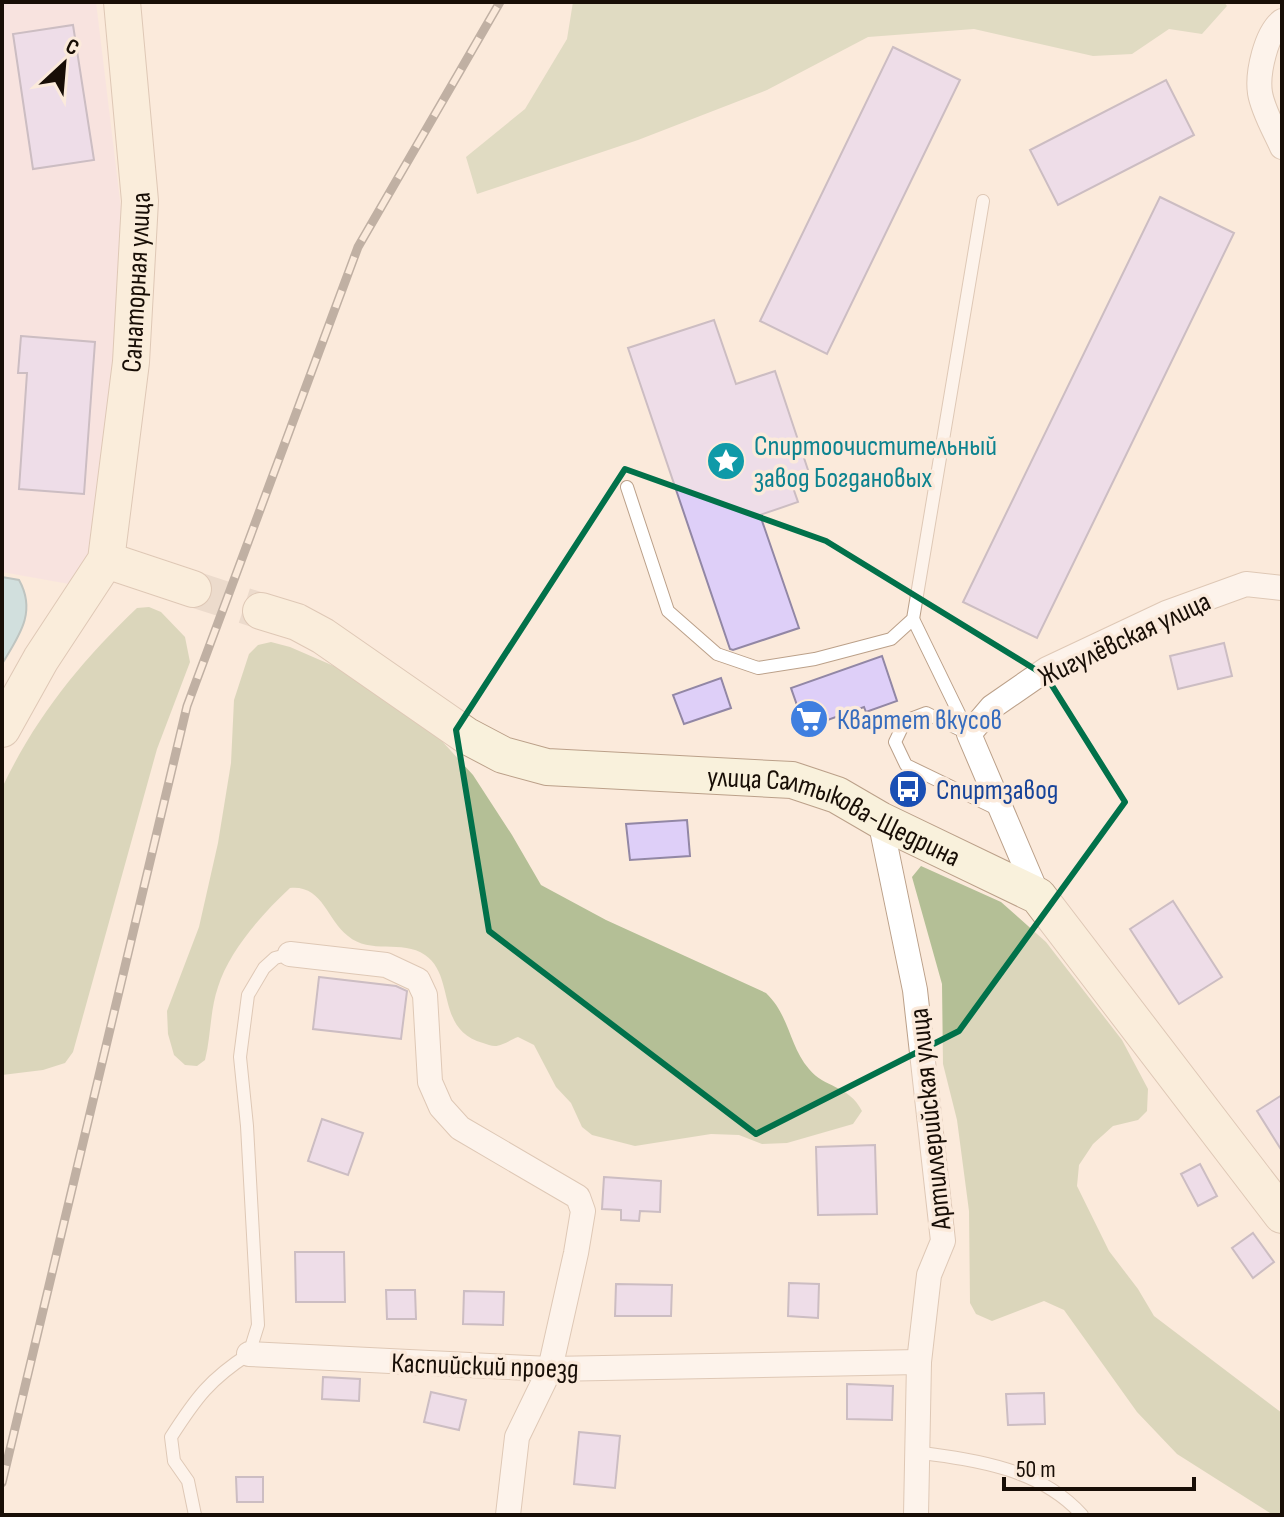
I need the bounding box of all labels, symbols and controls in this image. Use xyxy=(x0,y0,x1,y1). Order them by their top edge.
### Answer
north arrow xyxy=(24,24,104,104)
text: С xyxy=(61,33,83,62)
street label: Санаторная улица xyxy=(115,191,158,374)
place label: Спиртоочистительный завод Богдановых xyxy=(754,430,997,495)
place icon: Спиртоочистительный завод Богдановых xyxy=(705,440,747,482)
street label: Жигулёвская улица xyxy=(1033,585,1216,694)
supermarket icon: Квартет вкусов xyxy=(788,698,830,740)
place label: Квартет вкусов xyxy=(837,704,1002,737)
street label: улица Салтыкова-Щедрина xyxy=(706,761,965,874)
bus stop icon: Спиртзавод xyxy=(887,768,929,810)
place label: Спиртзавод xyxy=(936,774,1058,807)
street label: Артиллерийская улица xyxy=(902,1006,959,1232)
street label: Каспийский проезд xyxy=(391,1347,579,1386)
scale bar xyxy=(1004,1441,1194,1491)
text: 50 m xyxy=(1016,1455,1056,1484)

